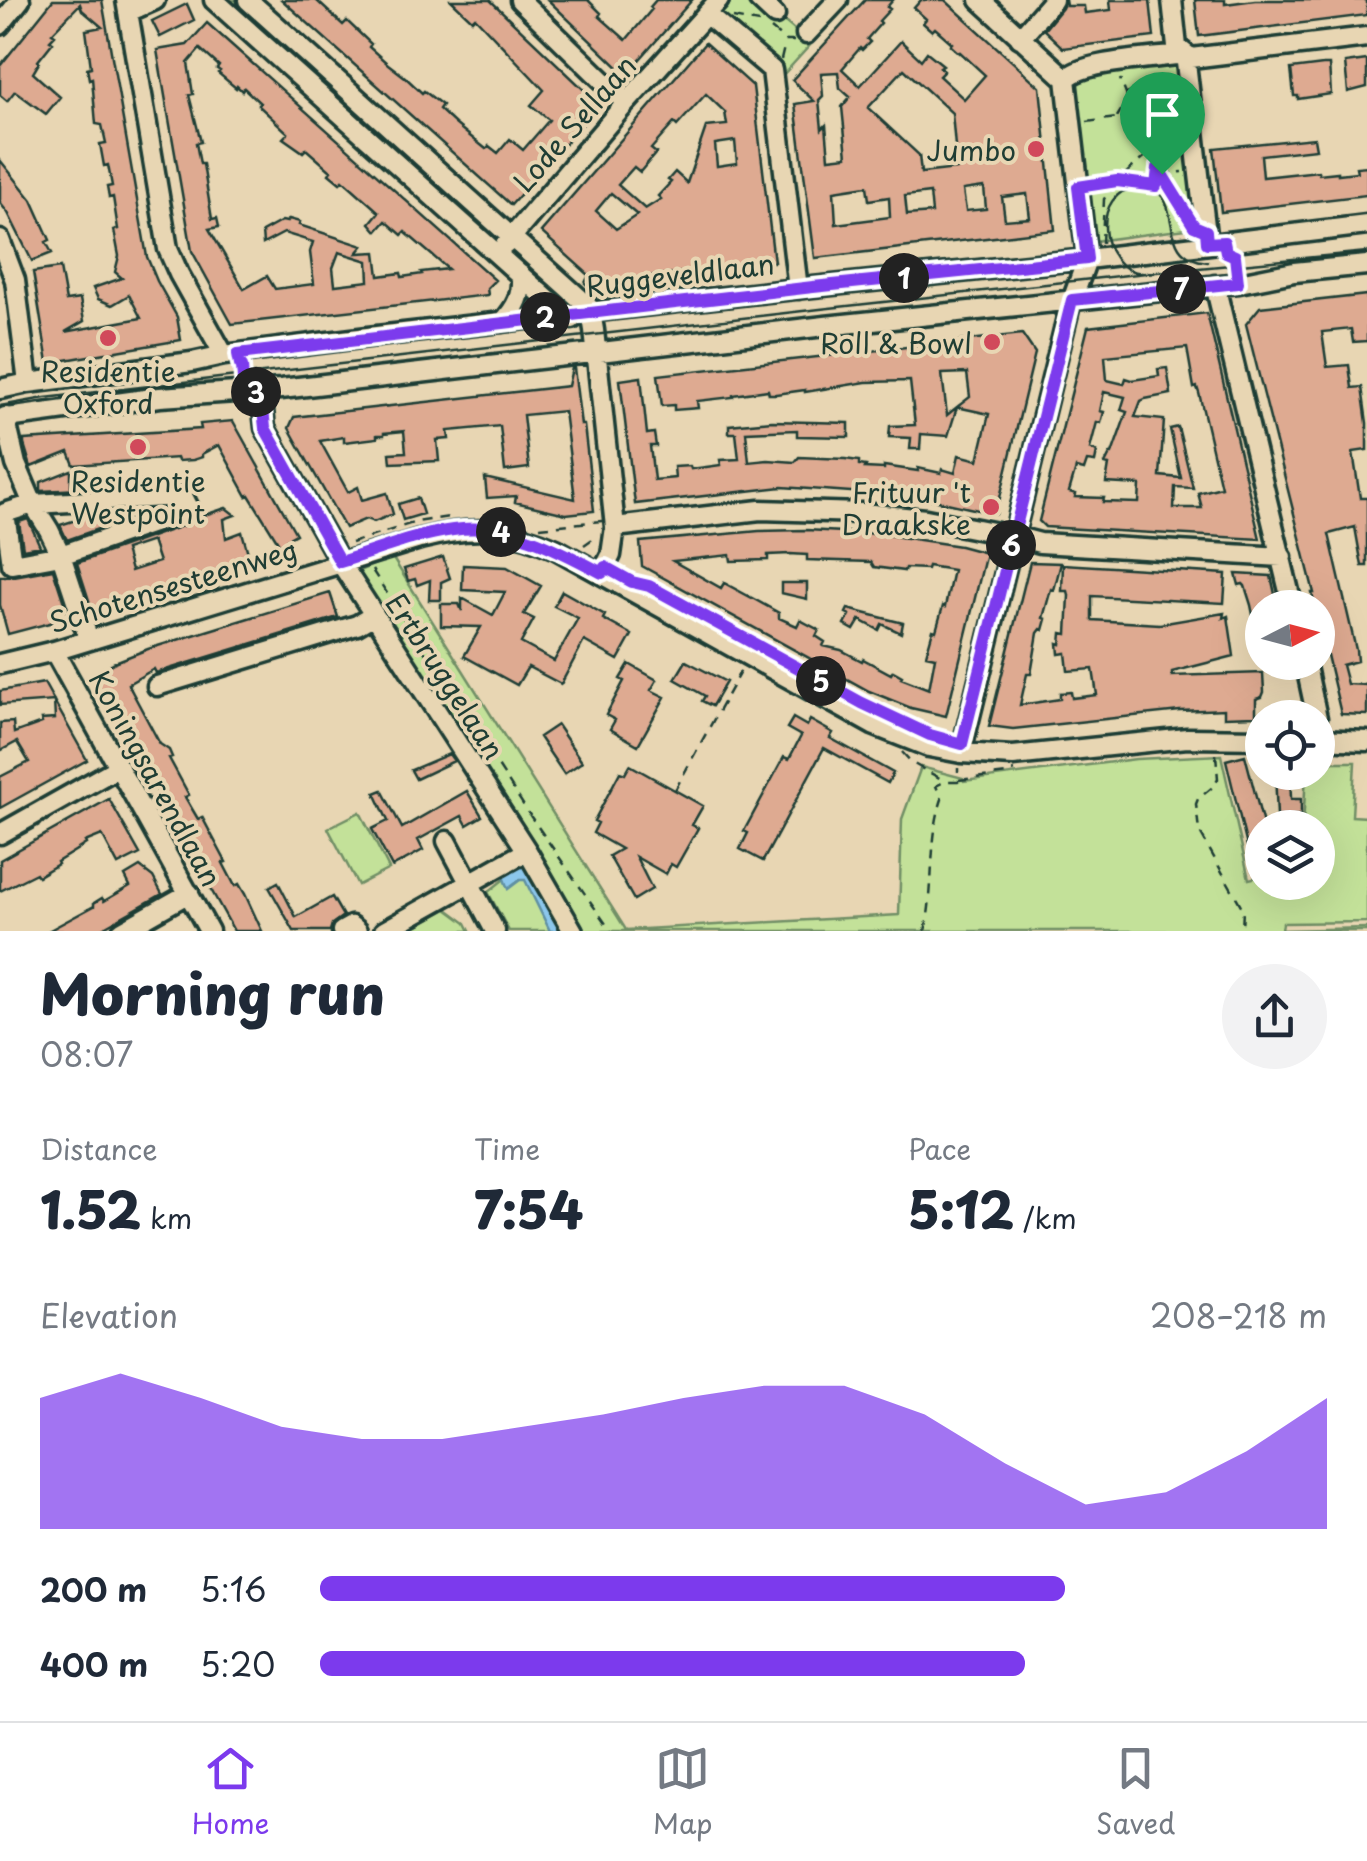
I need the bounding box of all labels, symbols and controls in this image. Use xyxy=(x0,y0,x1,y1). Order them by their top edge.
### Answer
street label: Lode Sellaan xyxy=(502,45,646,201)
pin xyxy=(1120,72,1205,175)
icon: arrive xyxy=(1135,87,1190,142)
place label: Jumbo xyxy=(926,128,1016,171)
marker: Jumbo xyxy=(1025,138,1047,160)
street label: Ruggeveldlaan xyxy=(583,241,777,307)
pin: 1 xyxy=(879,253,929,303)
text: 1 xyxy=(897,256,911,299)
pin: 7 xyxy=(1156,264,1206,314)
text: 7 xyxy=(1173,267,1189,310)
pin: 2 xyxy=(520,292,570,342)
text: 2 xyxy=(535,295,555,338)
place label: Roll & Bowl xyxy=(820,321,972,364)
marker: Residentie Oxford xyxy=(97,327,119,349)
marker: Roll & Bowl xyxy=(981,331,1003,353)
place label: Residentie Oxford xyxy=(40,349,176,424)
pin: 3 xyxy=(231,367,281,417)
text: 3 xyxy=(247,370,265,413)
marker: Residentie Westpoint xyxy=(127,436,149,458)
place label: Residentie Westpoint xyxy=(70,459,206,534)
place label: Frituur 't Draakske xyxy=(842,470,971,545)
marker: Frituur 't Draakske xyxy=(980,496,1002,518)
pin: 4 xyxy=(476,507,526,557)
text: 4 xyxy=(491,510,511,553)
pin: 6 xyxy=(986,520,1036,570)
text: 6 xyxy=(1001,523,1021,566)
street label: Schotensesteenweg xyxy=(43,527,303,643)
street label: Ertbruggelaan xyxy=(376,584,516,768)
north arrow xyxy=(1245,590,1335,680)
map controls xyxy=(1245,590,1335,900)
pin: 5 xyxy=(796,656,846,706)
text: 5 xyxy=(812,659,830,702)
street label: Koningsarendlaan xyxy=(79,662,233,894)
button: locate xyxy=(1245,700,1335,790)
button: layers xyxy=(1245,810,1335,900)
text: Morning run xyxy=(40,951,385,1034)
button: share xyxy=(1222,964,1327,1069)
text: 08:07 xyxy=(40,1030,133,1078)
text: Distance xyxy=(40,1127,158,1170)
text: Time xyxy=(474,1127,540,1170)
text: Pace xyxy=(908,1127,971,1170)
text: 1.52 xyxy=(40,1170,141,1246)
text: 7:54 xyxy=(474,1170,583,1246)
text: 5:12 xyxy=(908,1170,1014,1246)
text: km xyxy=(141,1196,192,1239)
text: /km xyxy=(1014,1196,1077,1239)
text: Elevation xyxy=(40,1291,178,1339)
text: 208–218 m xyxy=(1150,1291,1327,1339)
text: 200 m xyxy=(40,1565,147,1613)
text: 5:16 xyxy=(200,1565,267,1613)
text: 400 m xyxy=(40,1640,148,1688)
text: 5:20 xyxy=(200,1640,275,1688)
tab: Home xyxy=(192,1741,269,1844)
tab: Map xyxy=(653,1741,713,1844)
tab: Saved xyxy=(1096,1741,1175,1844)

